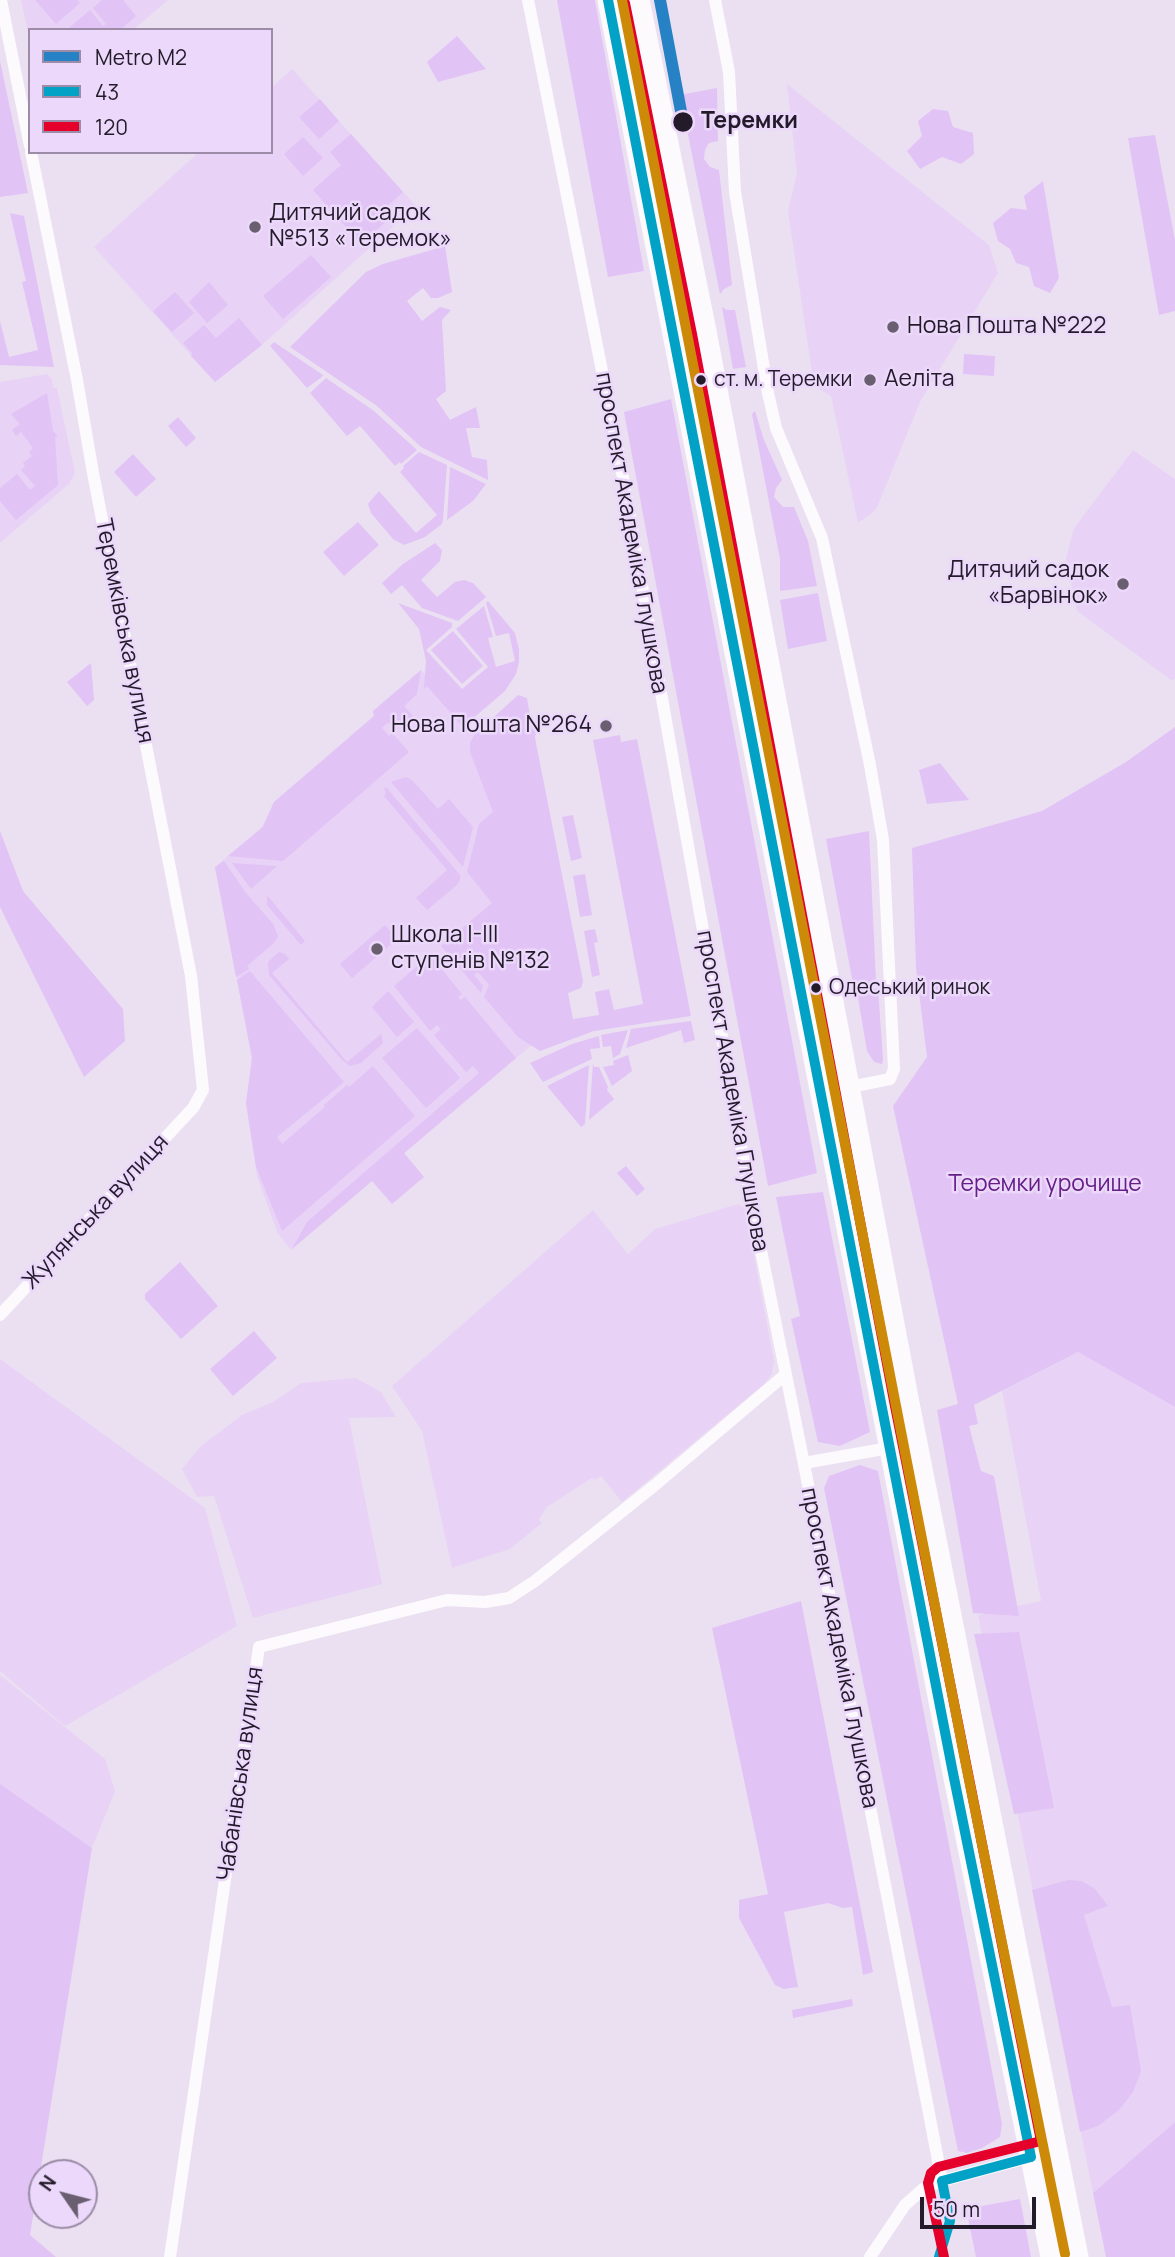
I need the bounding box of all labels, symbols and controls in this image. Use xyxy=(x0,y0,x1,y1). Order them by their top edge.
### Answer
legend xyxy=(28,28,273,154)
text: Metro M2 xyxy=(95,43,187,71)
text: 43 xyxy=(95,78,119,106)
place label: Теремки xyxy=(701,108,798,136)
marker: Теремки xyxy=(671,110,695,134)
text: 120 xyxy=(95,113,128,141)
place label: Дитячий садок №513 «Теремок» xyxy=(269,200,452,254)
marker: Дитячий садок №513 «Теремок» xyxy=(247,219,263,235)
place label: Нова Пошта №222 xyxy=(907,313,1106,341)
marker: Нова Пошта №222 xyxy=(885,319,901,335)
place label: Аеліта xyxy=(884,366,955,394)
place label: ст. м. Теремки xyxy=(714,367,852,393)
street label: проспект Академіка Глушкова xyxy=(589,370,673,696)
marker: Аеліта xyxy=(862,372,878,388)
marker: ст. м. Теремки xyxy=(694,373,708,387)
street label: Теремківська вулиця xyxy=(89,516,159,746)
place label: Дитячий садок «Барвінок» xyxy=(948,557,1109,611)
marker: Дитячий садок «Барвінок» xyxy=(1115,576,1131,592)
place label: Нова Пошта №264 xyxy=(391,712,592,740)
marker: Нова Пошта №264 xyxy=(598,718,614,734)
place label: Школа І-ІІІ ступенів №132 xyxy=(391,922,550,976)
street label: проспект Академіка Глушкова xyxy=(690,928,774,1254)
marker: Школа І-ІІІ ступенів №132 xyxy=(369,941,385,957)
place label: Одеський ринок xyxy=(829,975,990,1001)
marker: Одеський ринок xyxy=(809,981,823,995)
street label: Жулянська вулиця xyxy=(17,1129,175,1295)
park label: Теремки урочище xyxy=(948,1171,1142,1199)
street label: проспект Академіка Глушкова xyxy=(794,1485,884,1811)
street label: Чабанівська вулиця xyxy=(212,1665,270,1883)
north arrow xyxy=(28,2159,98,2229)
text: N xyxy=(33,2170,62,2196)
scale bar xyxy=(923,2184,1038,2228)
text: 50 m xyxy=(933,2195,980,2223)

